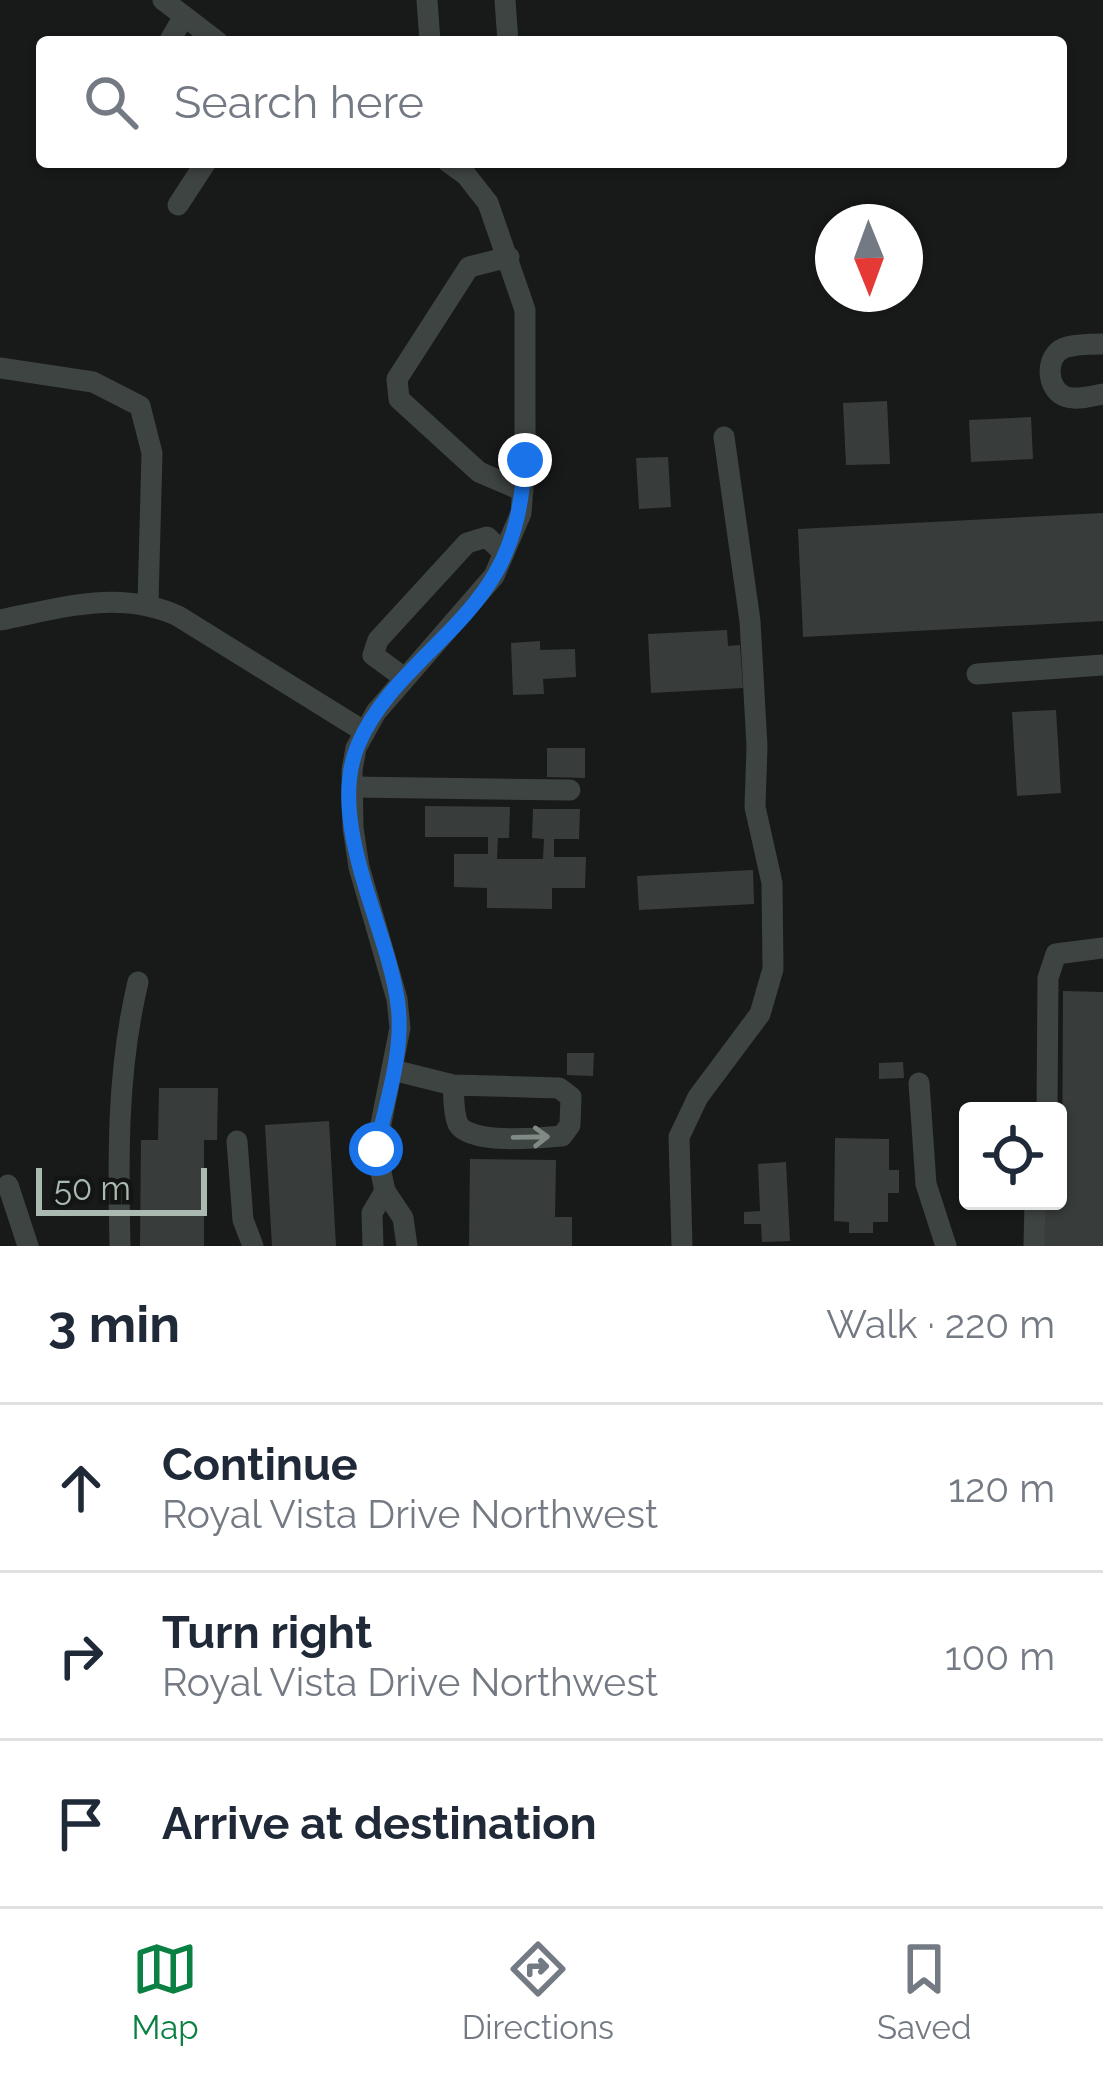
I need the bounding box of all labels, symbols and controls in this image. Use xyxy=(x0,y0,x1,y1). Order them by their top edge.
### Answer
search box xyxy=(36,36,1067,168)
icon: search xyxy=(78,69,144,135)
text: Search here xyxy=(174,76,424,129)
north arrow xyxy=(815,204,923,312)
route end xyxy=(498,433,552,487)
map controls xyxy=(959,1102,1067,1210)
button: locate xyxy=(959,1102,1067,1210)
route start xyxy=(349,1122,403,1176)
one-way arrow xyxy=(511,1126,550,1149)
scale bar xyxy=(36,1162,207,1215)
text: 50 m xyxy=(54,1169,131,1208)
text: 3 min xyxy=(48,1294,180,1354)
text: Walk · 220 m xyxy=(826,1301,1055,1347)
text: Continue xyxy=(162,1438,358,1491)
icon: ahead xyxy=(48,1455,114,1521)
text: 120 m xyxy=(948,1465,1055,1511)
text: Royal Vista Drive Northwest xyxy=(162,1491,658,1537)
text: Turn right xyxy=(162,1606,372,1659)
icon: right xyxy=(48,1623,114,1689)
text: 100 m xyxy=(945,1633,1055,1679)
text: Royal Vista Drive Northwest xyxy=(162,1659,658,1705)
icon: arrive xyxy=(48,1791,114,1857)
text: Arrive at destination xyxy=(162,1797,597,1850)
tab: Map xyxy=(132,1936,199,2047)
tab: Directions xyxy=(462,1936,614,2047)
tab: Saved xyxy=(877,1936,971,2047)

